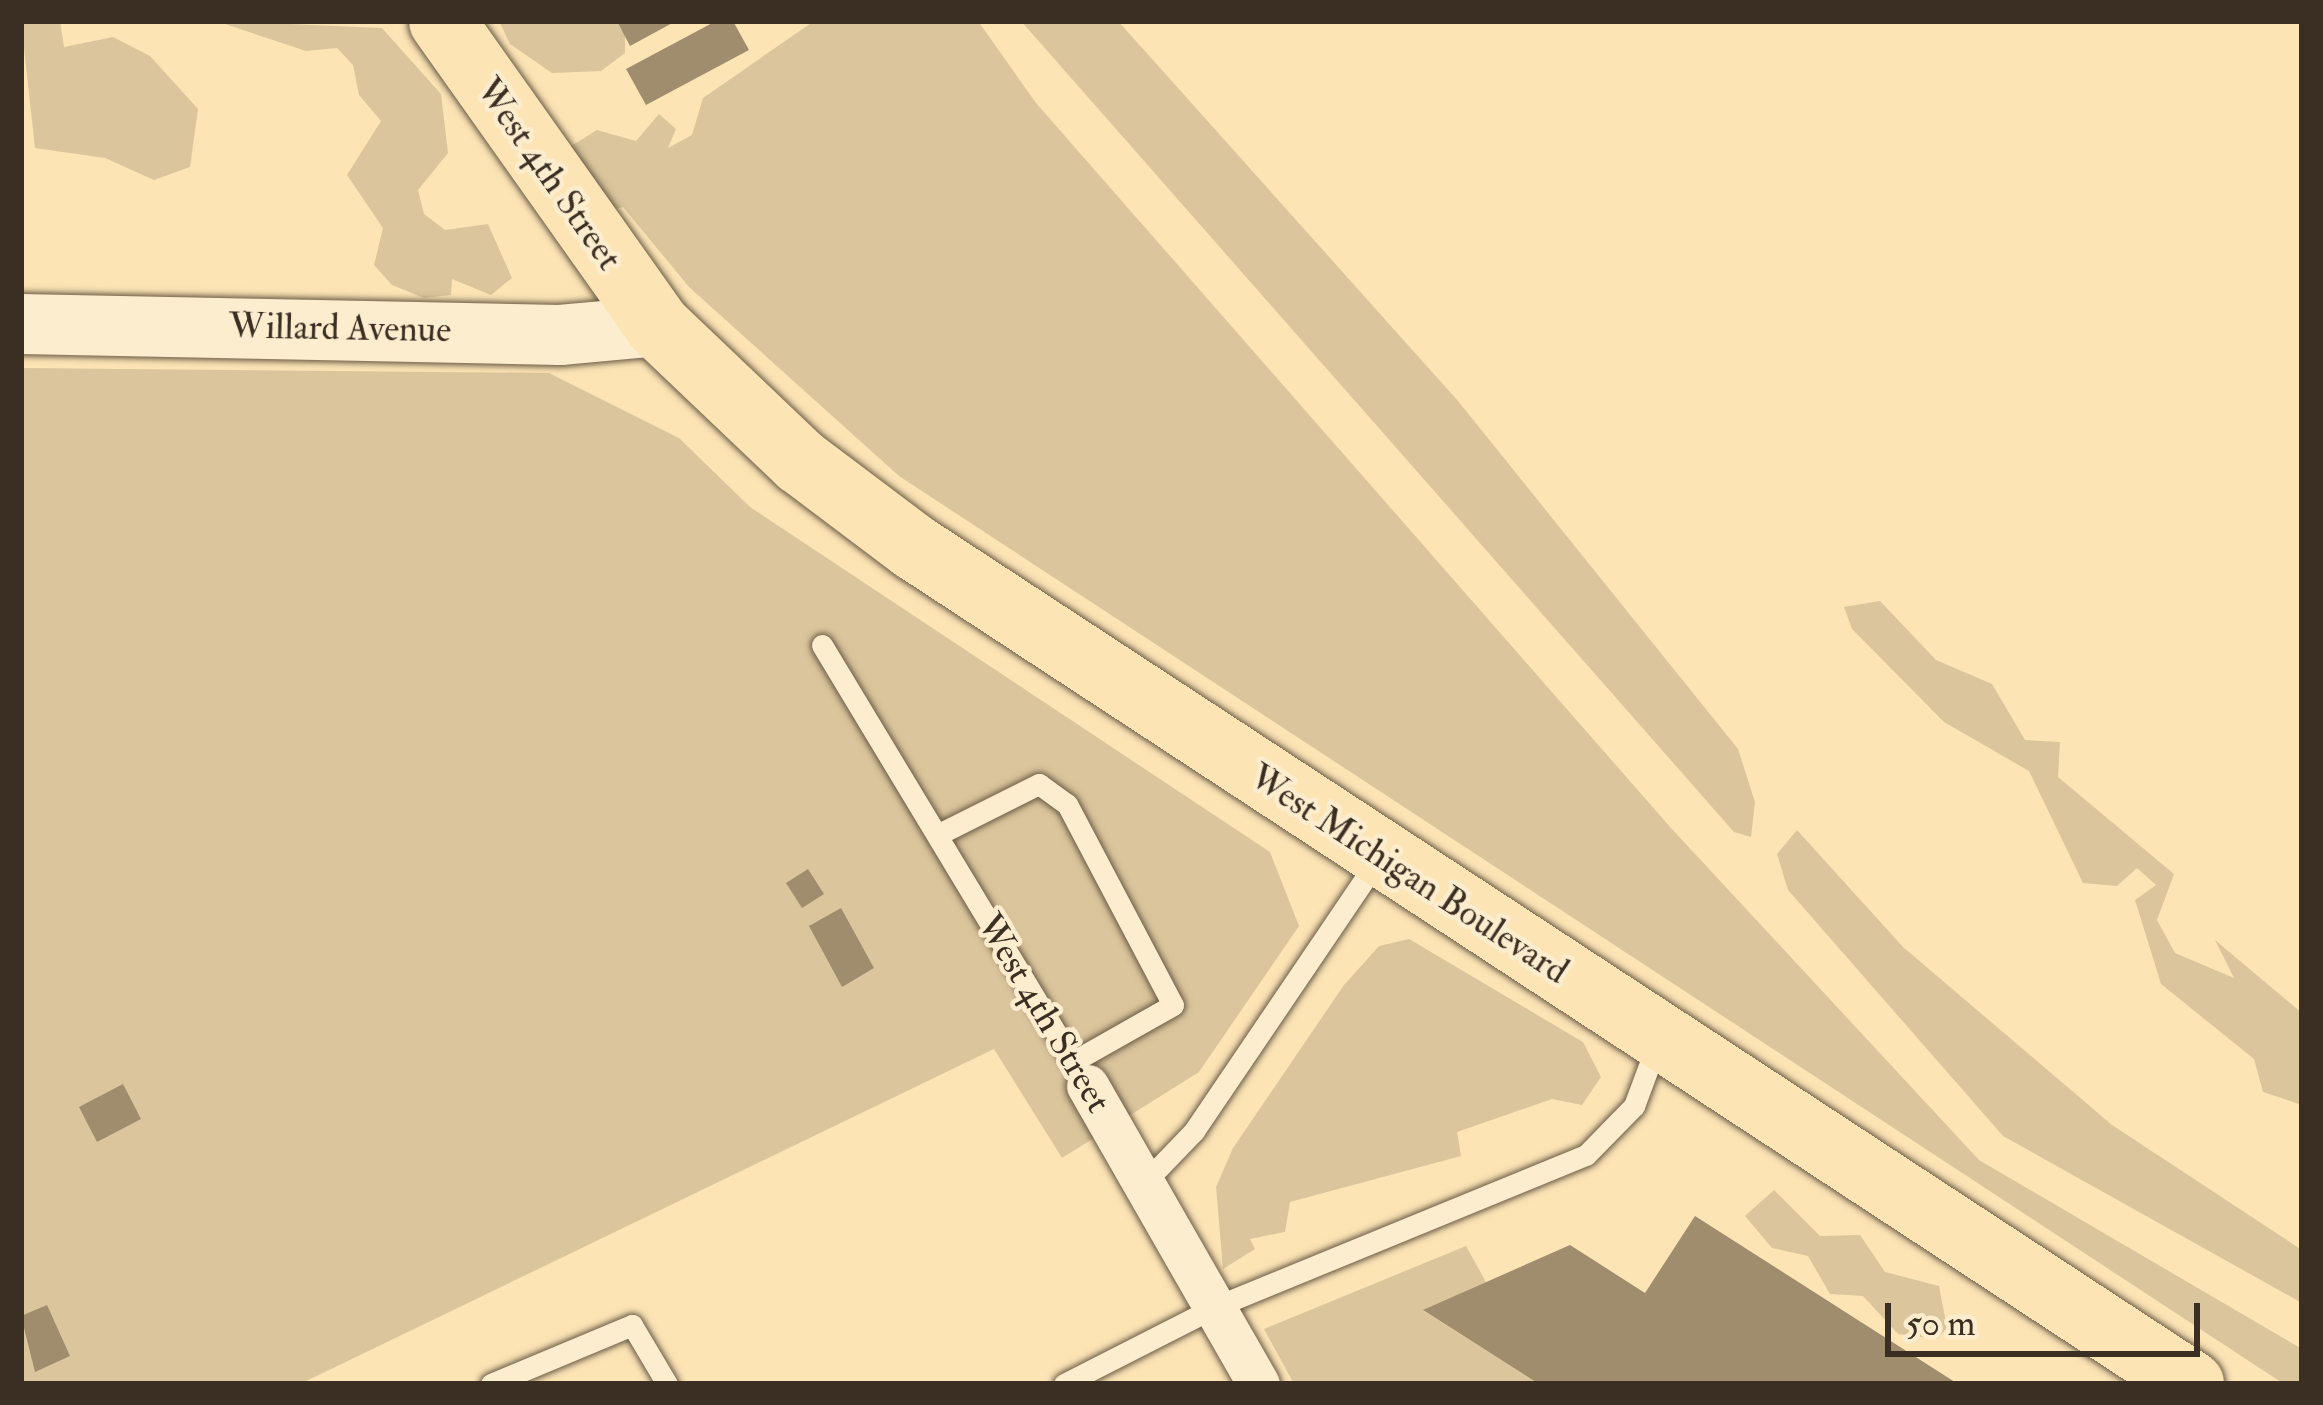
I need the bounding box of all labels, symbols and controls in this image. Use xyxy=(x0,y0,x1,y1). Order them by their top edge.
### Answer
street label: West 4th Street xyxy=(467,70,631,278)
street label: Willard Avenue xyxy=(229,304,451,352)
street label: West Michigan Boulevard xyxy=(1242,755,1576,993)
street label: West 4th Street xyxy=(968,906,1120,1120)
scale bar xyxy=(1891,1279,2206,1353)
text: 50 m xyxy=(1906,1301,1975,1346)

